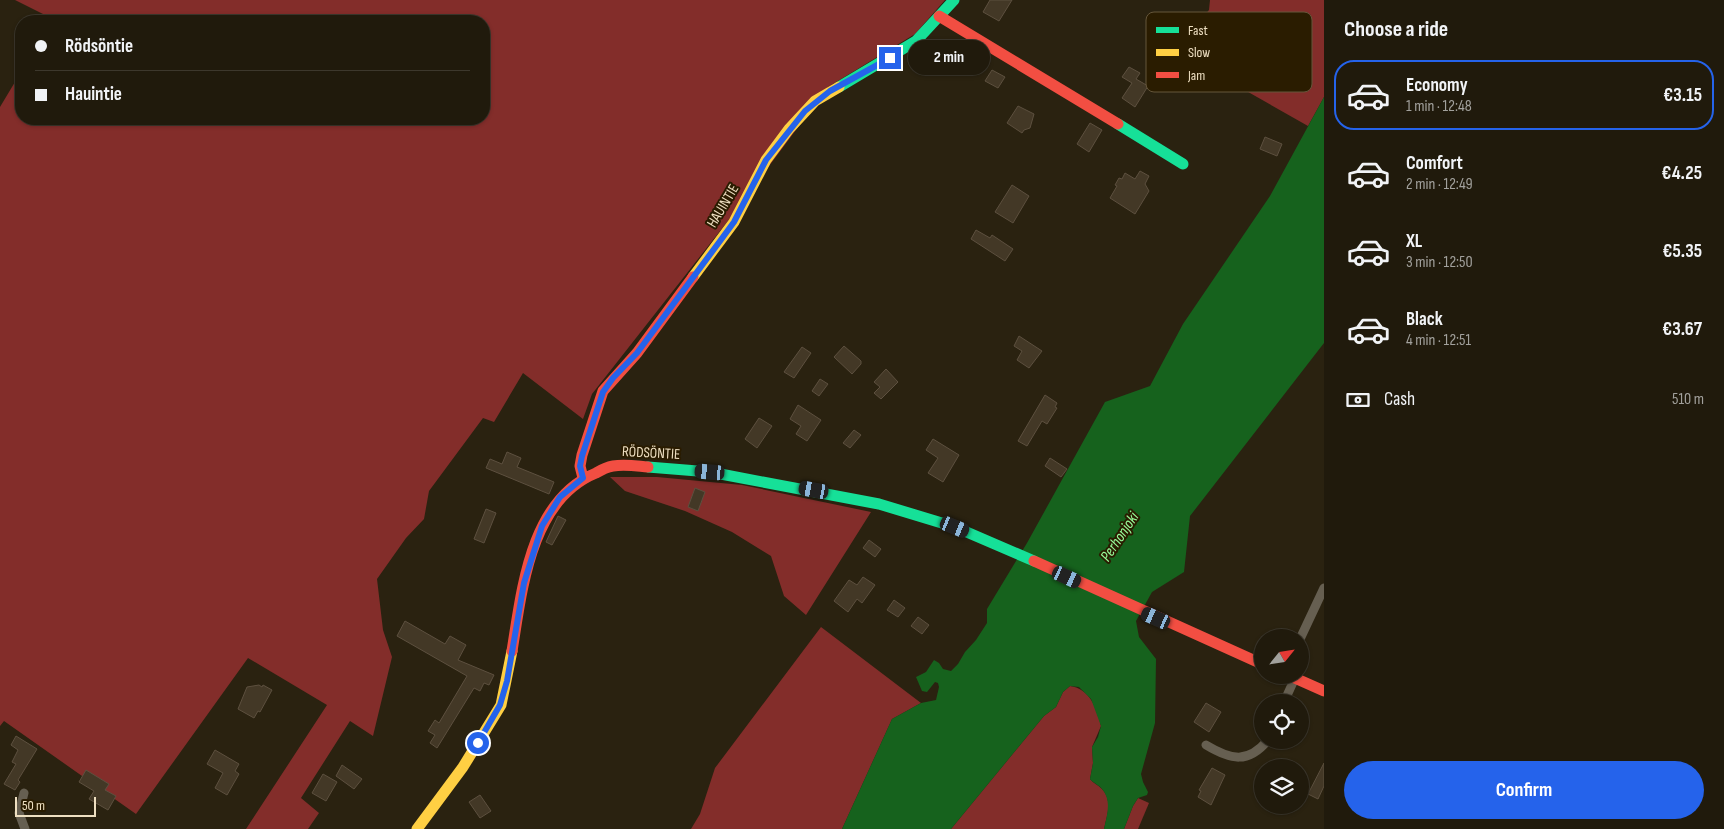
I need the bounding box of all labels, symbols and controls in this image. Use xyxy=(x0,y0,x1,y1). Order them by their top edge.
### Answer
legend xyxy=(1146,12,1312,92)
text: Choose a ride xyxy=(1344,16,1448,43)
text: Fast xyxy=(1188,22,1208,39)
text: Rödsöntie xyxy=(65,35,133,58)
callout: 2 min xyxy=(908,40,990,76)
text: Slow xyxy=(1188,44,1210,61)
route end xyxy=(879,47,901,69)
text: 2 min xyxy=(934,48,964,67)
text: Jam xyxy=(1187,67,1205,84)
icon: car xyxy=(1346,73,1391,118)
text: Economy xyxy=(1406,74,1468,97)
text: Hauintie xyxy=(65,83,122,106)
text: €3.15 xyxy=(1663,84,1702,107)
text: 1 min · 12:48 xyxy=(1406,97,1472,116)
icon: car xyxy=(1346,151,1391,196)
text: Comfort xyxy=(1406,152,1463,175)
text: €4.25 xyxy=(1662,162,1702,185)
text: 2 min · 12:49 xyxy=(1406,175,1473,194)
street label: HAUINTIE xyxy=(703,181,743,231)
icon: car xyxy=(1346,229,1391,274)
text: XL xyxy=(1406,230,1422,253)
text: €5.35 xyxy=(1663,240,1702,263)
text: 3 min · 12:50 xyxy=(1406,253,1473,272)
icon: car xyxy=(1346,307,1391,352)
text: Black xyxy=(1406,308,1443,331)
text: €3.67 xyxy=(1662,318,1702,341)
text: 4 min · 12:51 xyxy=(1406,331,1471,350)
icon: cash xyxy=(1344,386,1372,414)
text: Cash xyxy=(1384,388,1415,411)
text: 510 m xyxy=(1672,390,1704,409)
street label: RÖDSÖNTIE xyxy=(621,442,681,464)
car xyxy=(694,463,725,481)
car xyxy=(797,480,830,500)
water label: Perhonjoki xyxy=(1097,508,1144,565)
car xyxy=(938,514,971,540)
car xyxy=(1050,564,1083,590)
car xyxy=(1139,605,1172,631)
north arrow xyxy=(1254,629,1309,684)
map controls xyxy=(1254,629,1309,814)
button: locate xyxy=(1254,694,1309,749)
route start xyxy=(467,732,489,754)
button: layers xyxy=(1254,759,1309,814)
button: Confirm xyxy=(1344,761,1704,819)
scale bar xyxy=(15,794,96,817)
text: 50 m xyxy=(22,797,45,814)

